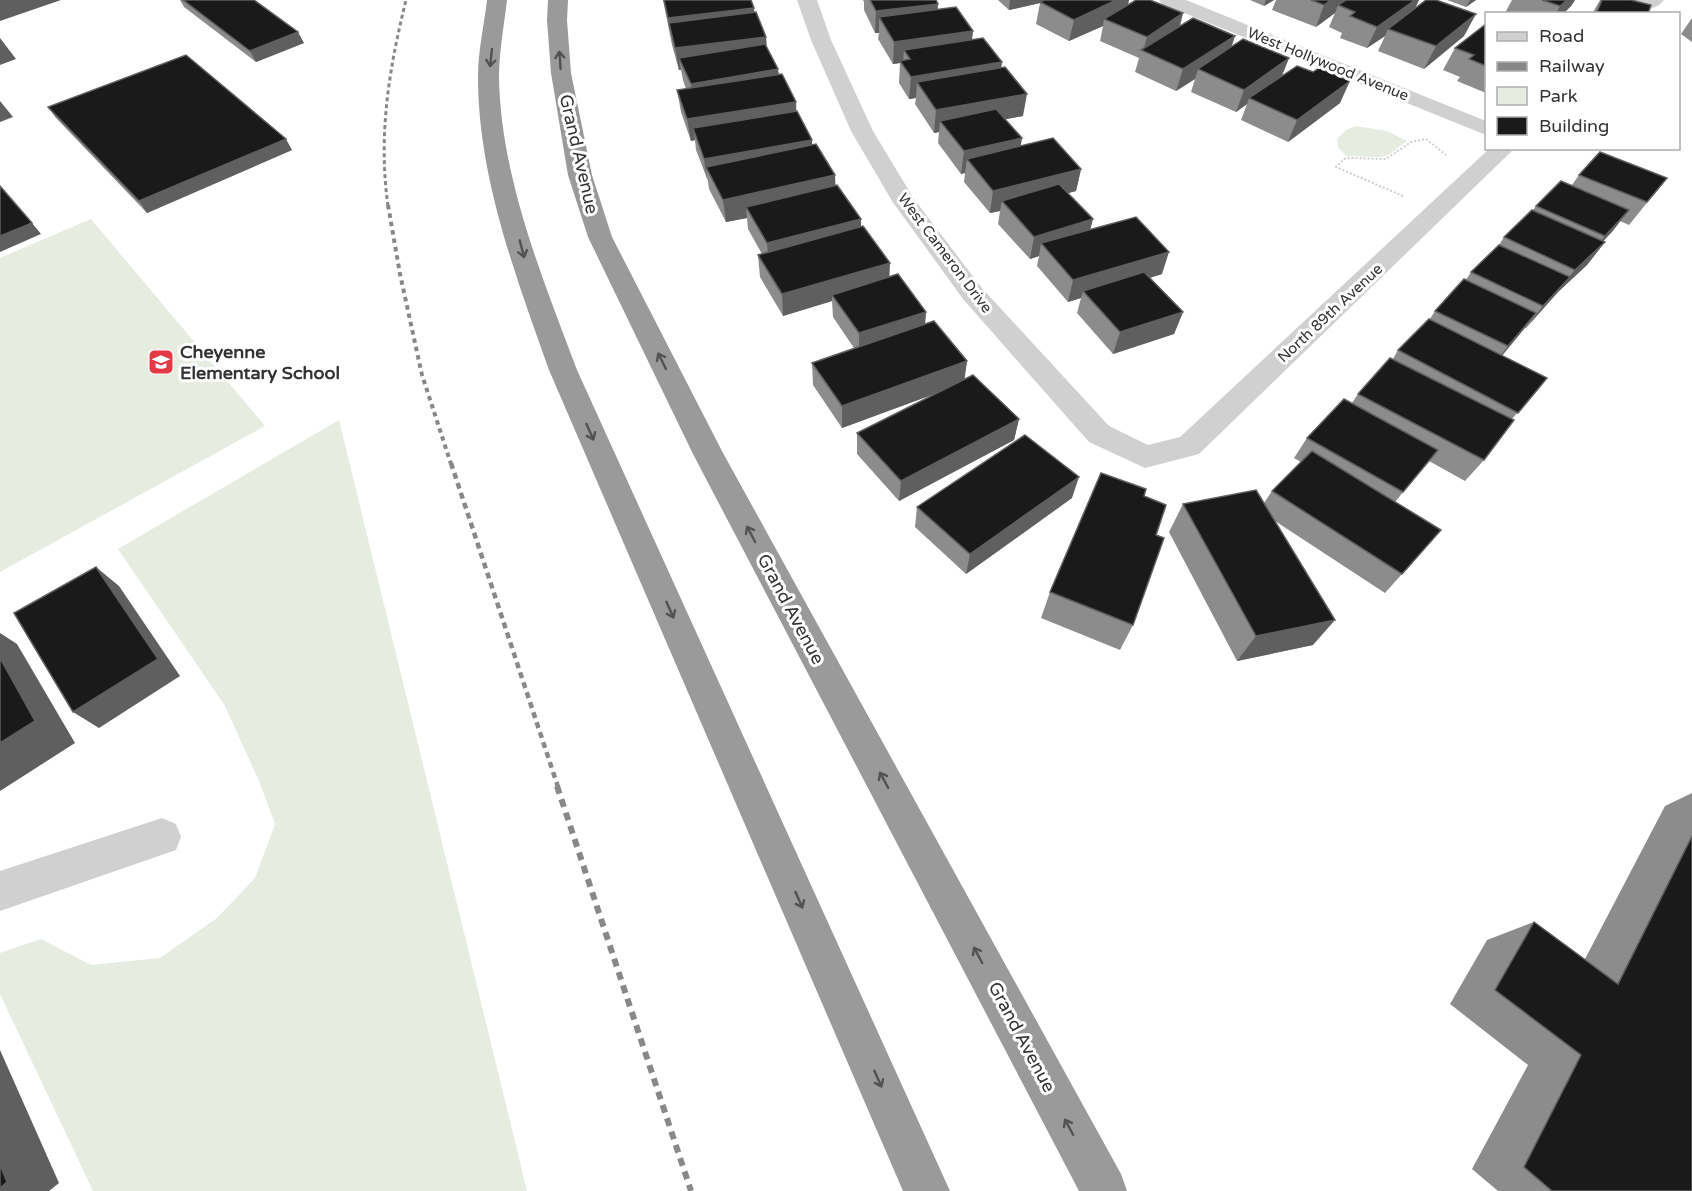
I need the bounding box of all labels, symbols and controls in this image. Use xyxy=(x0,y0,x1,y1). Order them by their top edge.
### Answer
legend xyxy=(1485,12,1680,150)
street label: West Hollywood Avenue xyxy=(1245,23,1411,105)
text: Road xyxy=(1539,25,1584,47)
one-way arrow xyxy=(485,48,496,68)
one-way arrow xyxy=(554,50,565,70)
text: Railway xyxy=(1539,55,1605,77)
text: Park xyxy=(1539,85,1578,107)
street label: Grand Avenue xyxy=(555,92,603,216)
text: Building xyxy=(1539,115,1609,137)
street label: West Cameron Drive xyxy=(894,189,996,317)
one-way arrow xyxy=(517,240,528,259)
street label: North 89th Avenue xyxy=(1274,260,1386,366)
place label: Cheyenne Elementary School xyxy=(180,341,340,384)
school or university icon: Cheyenne Elementary School xyxy=(146,347,176,377)
one-way arrow xyxy=(655,353,667,371)
one-way arrow xyxy=(585,422,597,440)
one-way arrow xyxy=(745,526,756,544)
street label: Grand Avenue xyxy=(753,550,829,668)
one-way arrow xyxy=(665,600,676,618)
one-way arrow xyxy=(878,772,890,789)
one-way arrow xyxy=(794,891,805,909)
one-way arrow xyxy=(971,946,983,964)
street label: Grand Avenue xyxy=(984,978,1060,1096)
one-way arrow xyxy=(872,1069,884,1087)
one-way arrow xyxy=(1063,1118,1075,1136)

